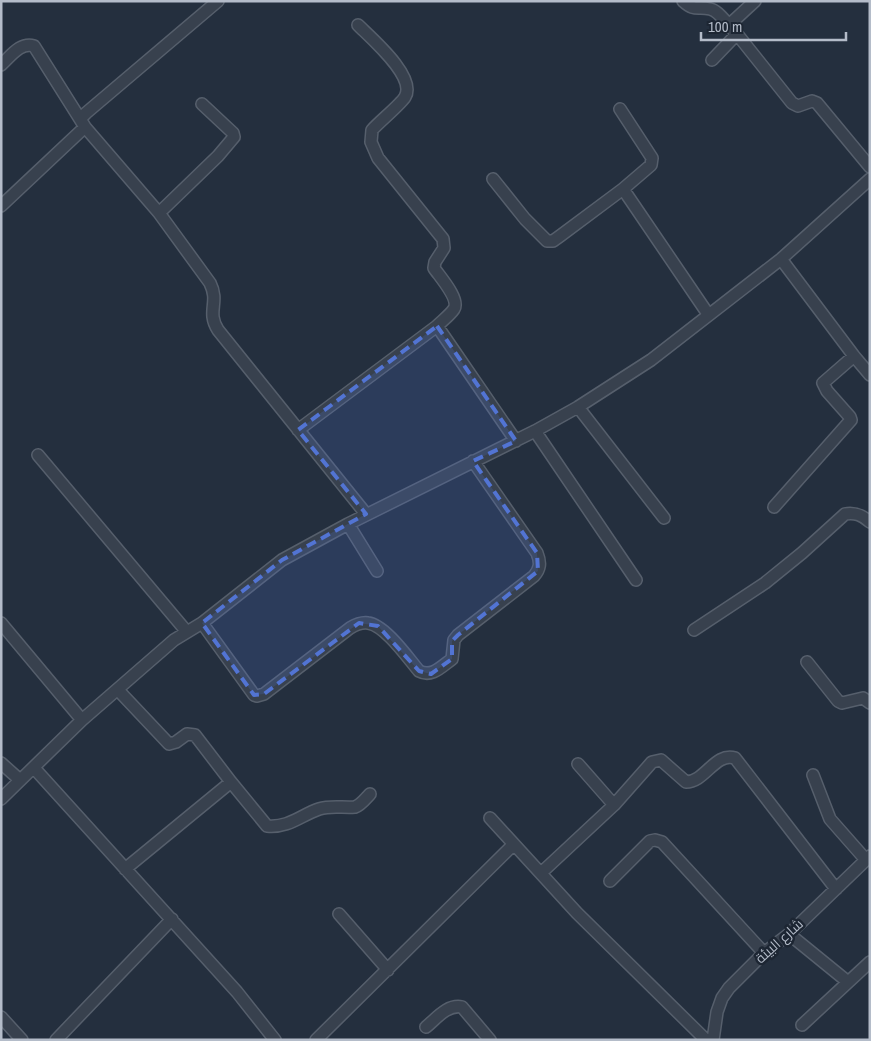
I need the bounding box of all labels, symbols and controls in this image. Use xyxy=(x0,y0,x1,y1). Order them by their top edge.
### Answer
scale bar xyxy=(701,10,846,42)
text: 100 m xyxy=(708,16,742,37)
street label: شارع البيئة xyxy=(751,915,807,967)

